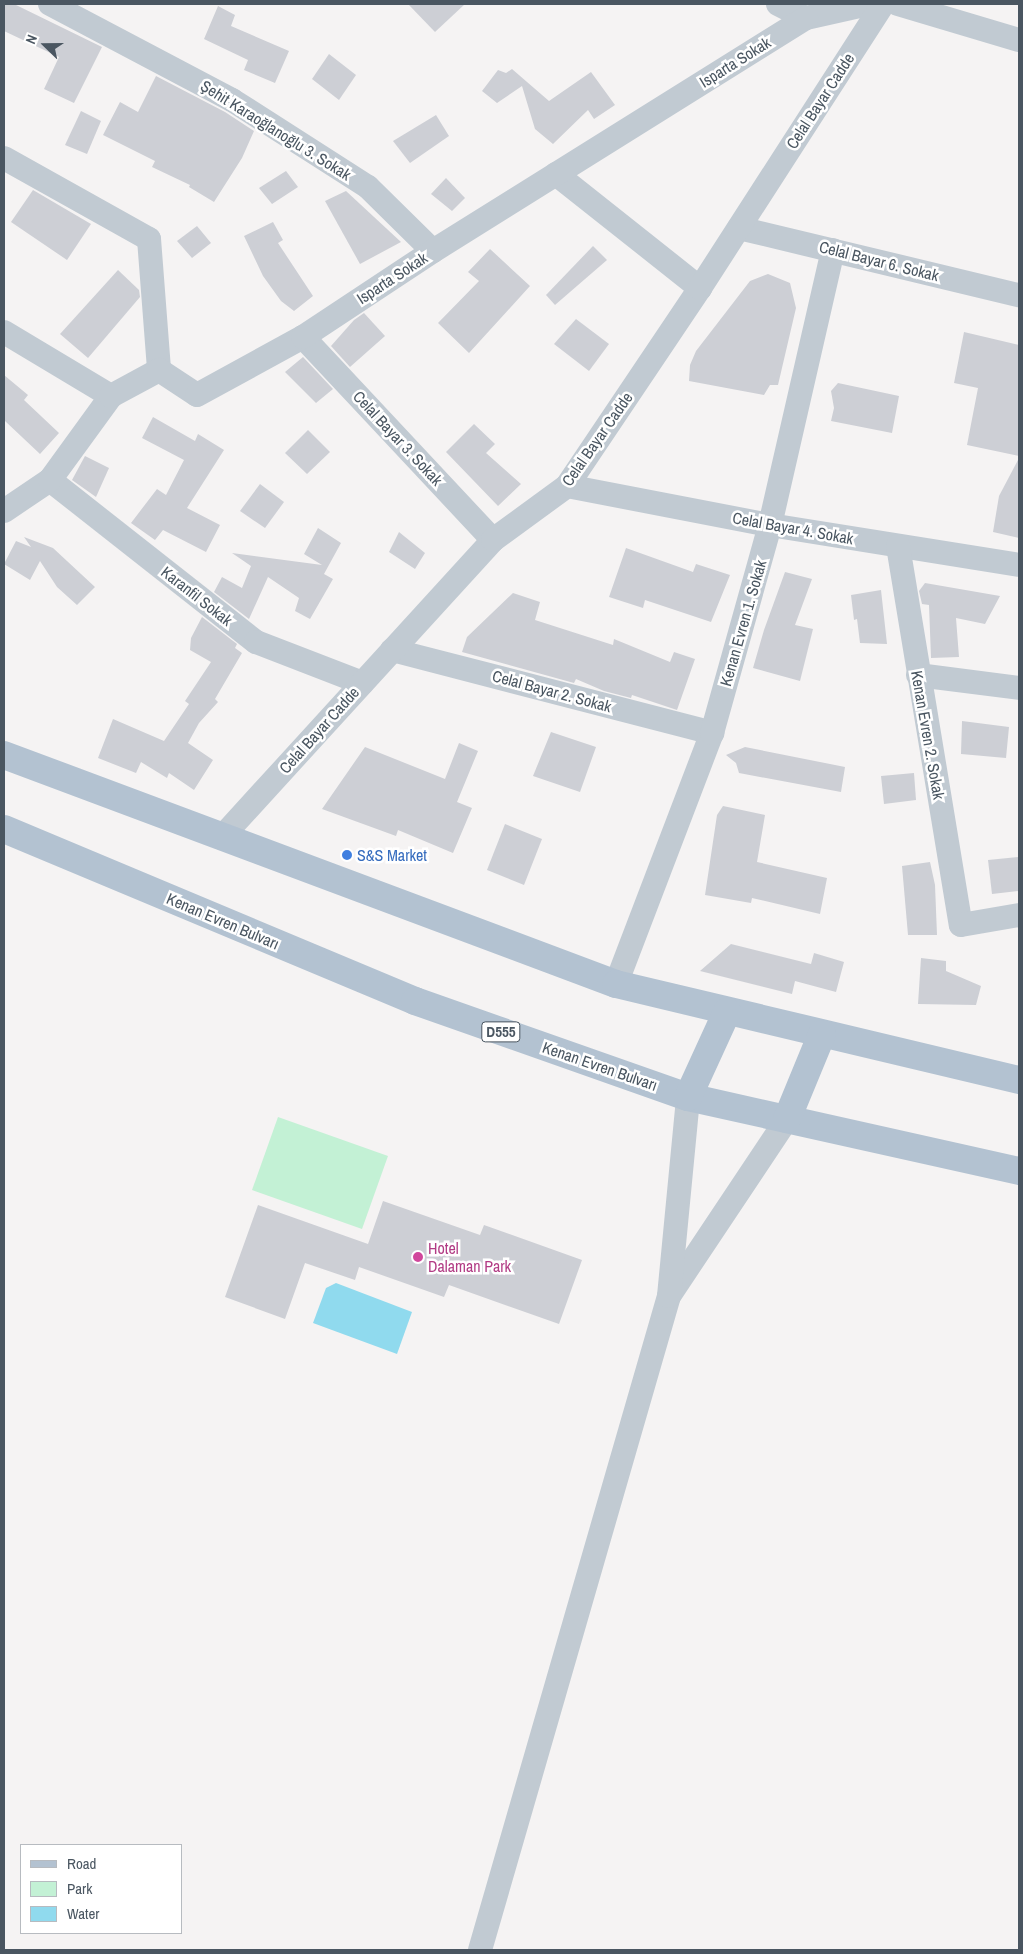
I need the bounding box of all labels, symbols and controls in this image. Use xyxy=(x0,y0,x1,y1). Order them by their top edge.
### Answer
north arrow xyxy=(20,20,70,70)
text: N xyxy=(21,32,41,47)
street label: Isparta Sokak xyxy=(696,33,774,91)
street label: Celal Bayar Cadde xyxy=(782,50,858,152)
street label: Şehit Karaoğlanoğlu 3. Sokak xyxy=(197,76,355,184)
street label: Celal Bayar 6. Sokak xyxy=(817,237,941,285)
street label: Isparta Sokak xyxy=(353,248,431,308)
street label: Celal Bayar 3. Sokak xyxy=(349,387,447,489)
street label: Celal Bayar Cadde xyxy=(558,388,636,490)
street label: Celal Bayar 4. Sokak xyxy=(731,508,855,548)
street label: Kenan Evren 1. Sokak xyxy=(716,558,770,688)
street label: Karanfil Sokak xyxy=(157,562,237,630)
street label: Celal Bayar 2. Sokak xyxy=(490,666,614,716)
street label: Kenan Evren 2. Sokak xyxy=(907,669,949,801)
street label: Celal Bayar Cadde xyxy=(275,683,363,777)
place label: S&S Market xyxy=(357,845,427,865)
marker: S&S Market xyxy=(341,849,353,861)
street label: Kenan Evren Bulvarı xyxy=(164,889,282,953)
road number: D555 xyxy=(481,1020,521,1044)
street label: Kenan Evren Bulvarı xyxy=(540,1037,660,1095)
place label: Hotel Dalaman Park xyxy=(428,1238,511,1276)
marker: Hotel Dalaman Park xyxy=(412,1251,424,1263)
legend xyxy=(20,1844,182,1934)
text: Road xyxy=(67,1853,96,1874)
text: Park xyxy=(67,1878,92,1899)
text: Water xyxy=(67,1903,99,1924)

